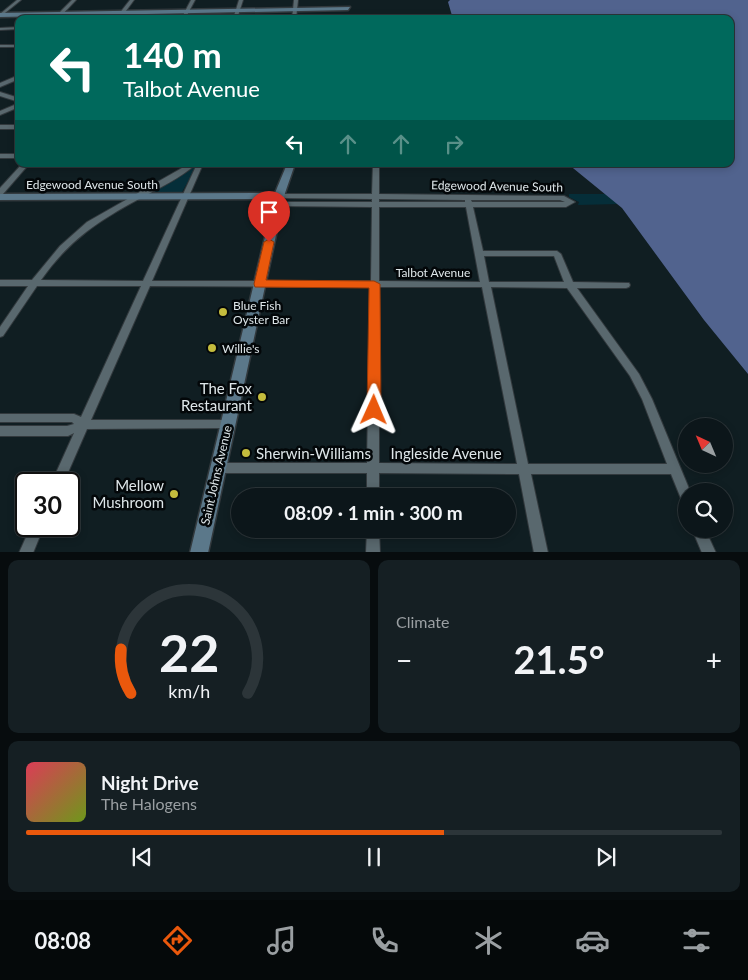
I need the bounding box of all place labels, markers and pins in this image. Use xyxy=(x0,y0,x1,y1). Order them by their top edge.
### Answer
pin xyxy=(248,191,290,242)
place label: Blue Fish Oyster Bar xyxy=(233,298,290,327)
marker: Blue Fish Oyster Bar xyxy=(217,306,229,318)
place label: Willie's xyxy=(222,341,259,356)
marker: Willie's xyxy=(206,342,218,354)
place label: The Fox Restaurant xyxy=(181,379,253,414)
marker: The Fox Restaurant xyxy=(256,391,268,403)
place label: Sherwin-Williams xyxy=(256,444,371,462)
marker: Sherwin-Williams xyxy=(240,447,252,459)
place label: Mellow Mushroom xyxy=(92,476,164,511)
marker: Mellow Mushroom xyxy=(168,488,180,500)

